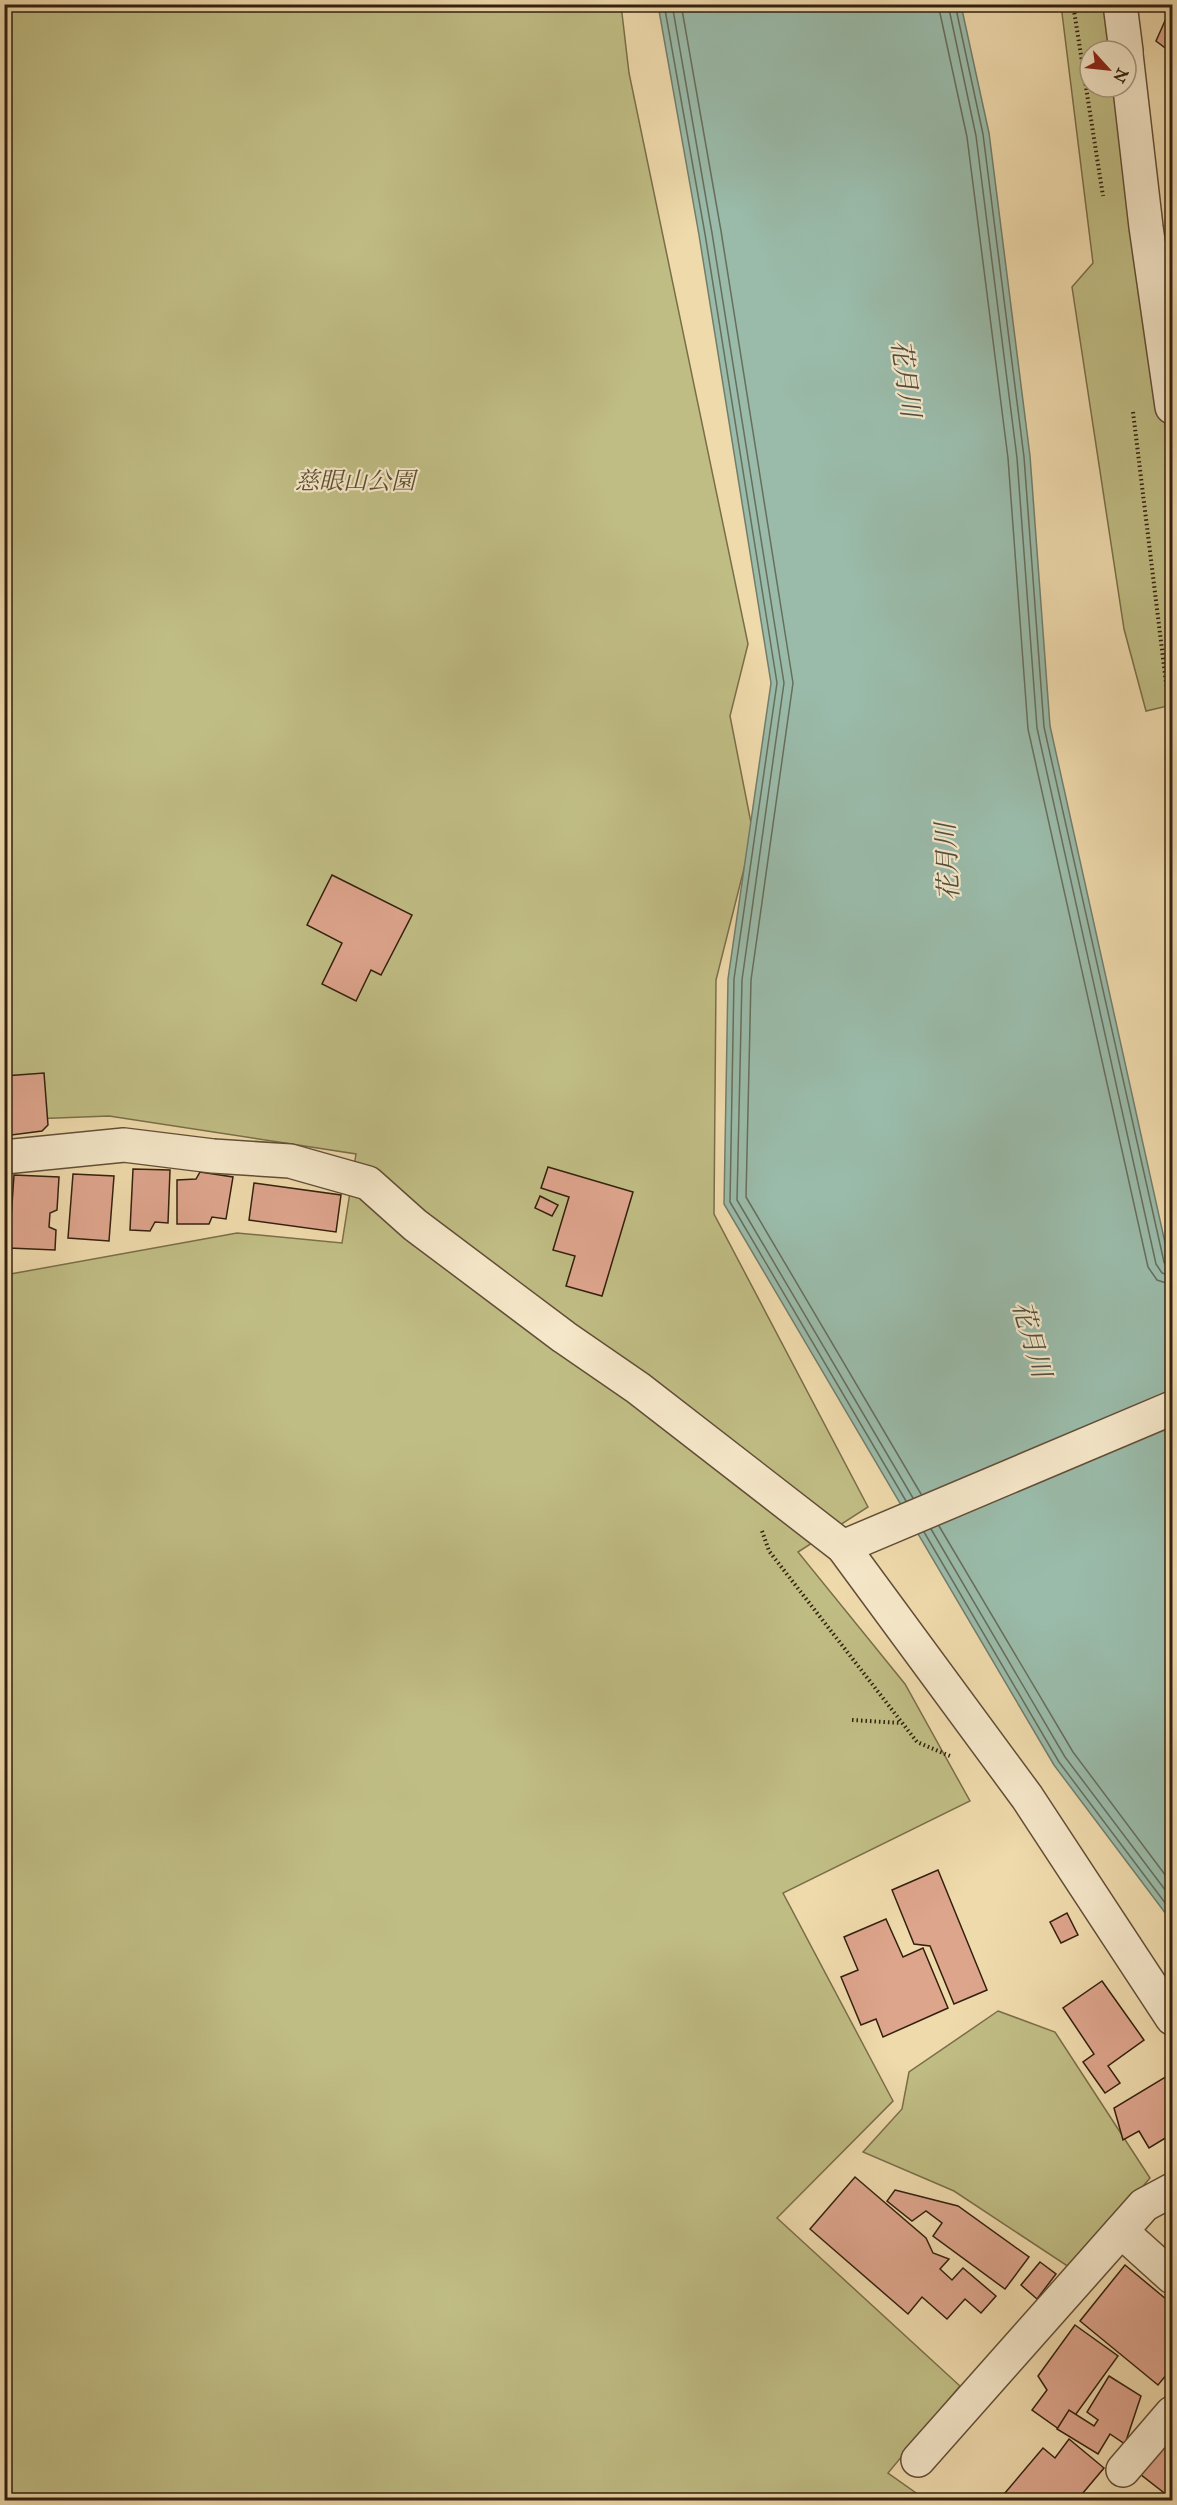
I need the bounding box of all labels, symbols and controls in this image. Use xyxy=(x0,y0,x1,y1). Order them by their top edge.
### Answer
north arrow xyxy=(1078,39,1138,99)
text: N xyxy=(1109,65,1132,86)
water label: 花月川 xyxy=(885,337,928,422)
park label: 慈眼山公園 xyxy=(295,466,419,496)
water label: 花月川 xyxy=(929,819,965,902)
water label: 花月川 xyxy=(1006,1297,1059,1384)

